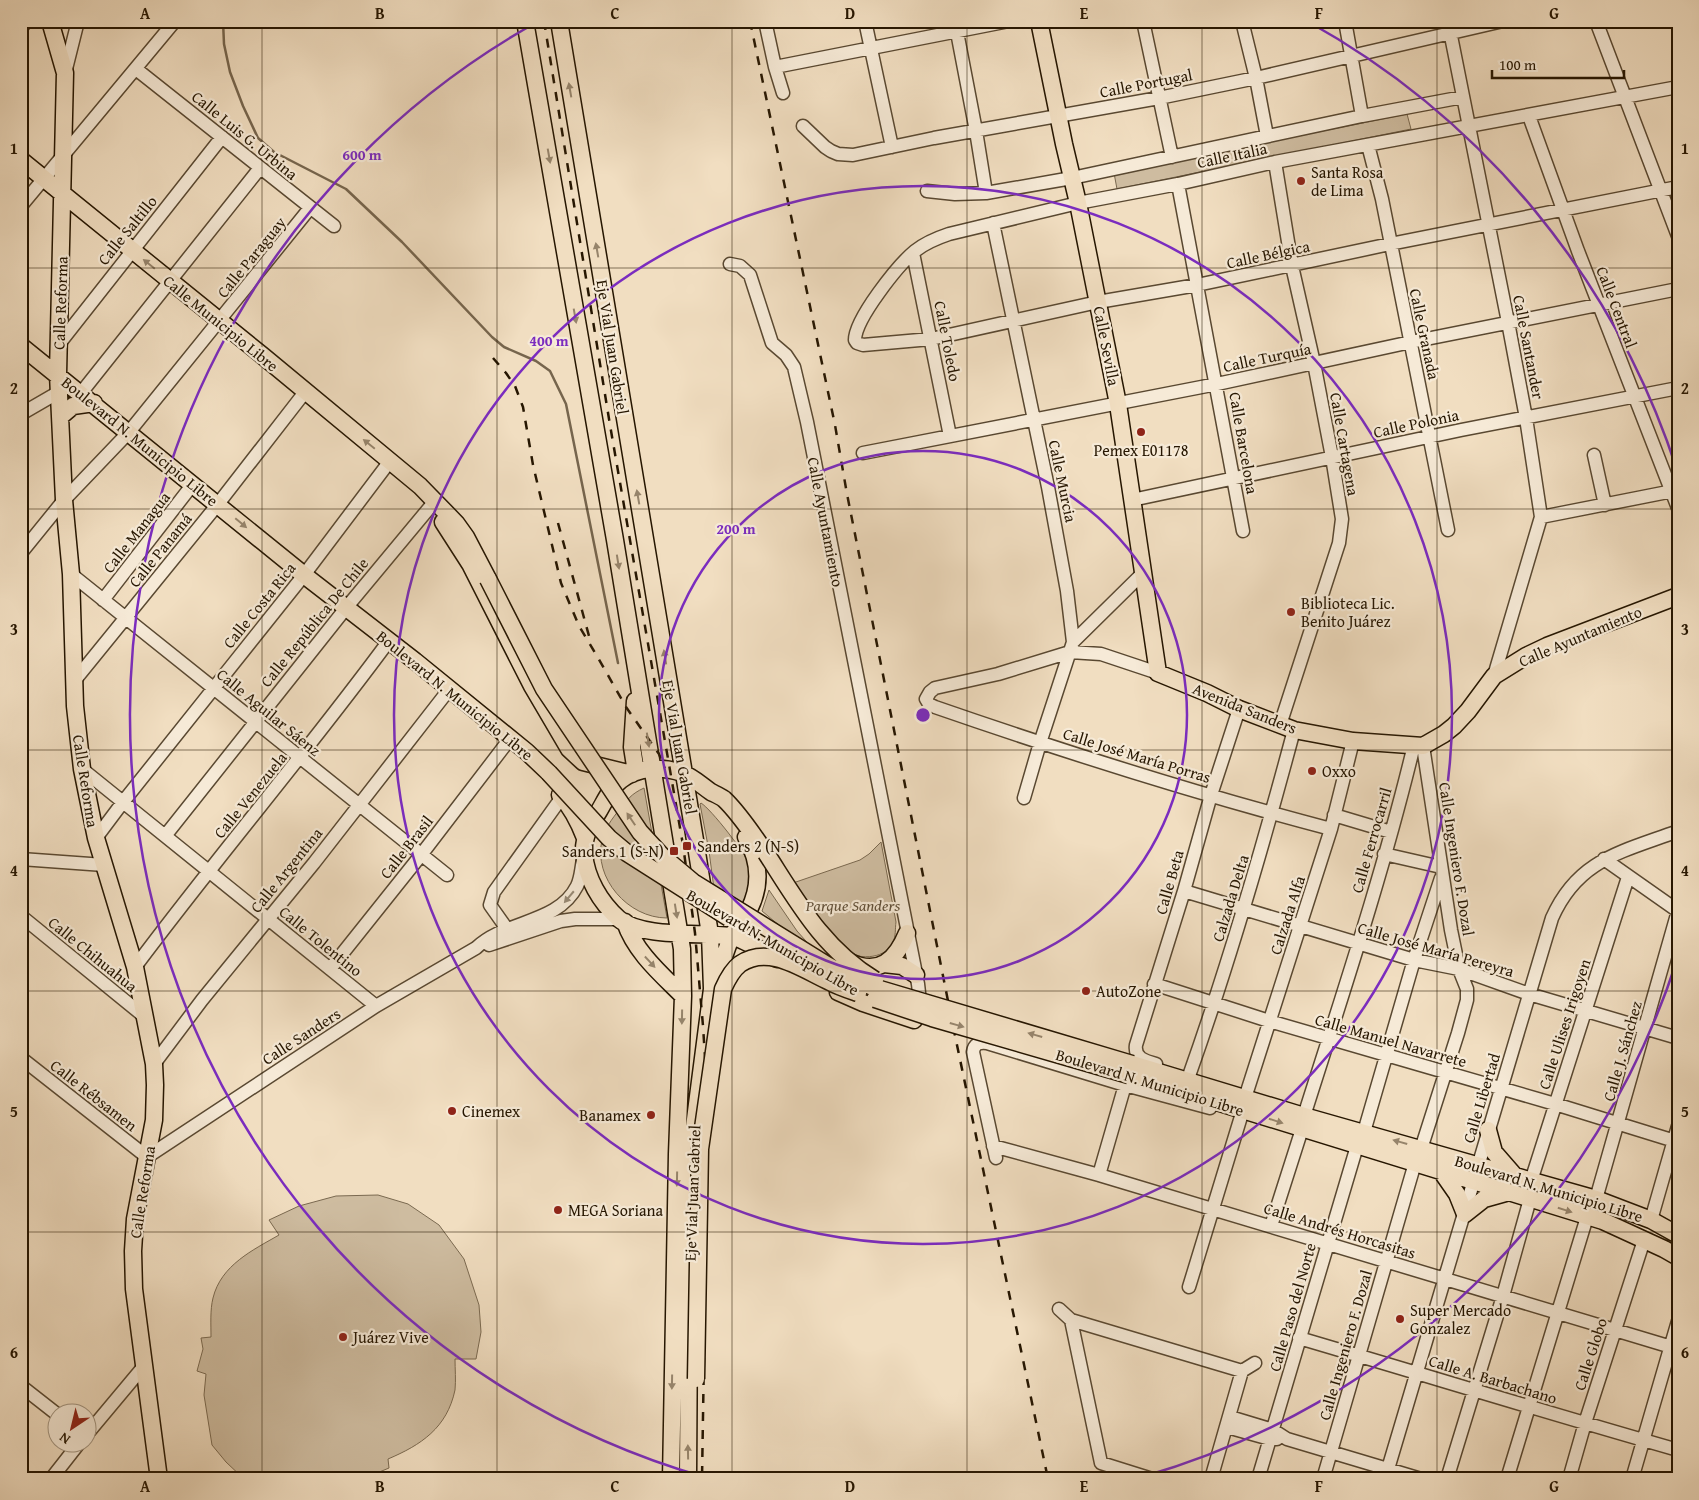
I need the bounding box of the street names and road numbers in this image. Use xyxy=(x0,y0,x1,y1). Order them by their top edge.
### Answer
street label: Calle Portugal xyxy=(1098,62,1195,104)
street label: Calle Luis G. Urbina xyxy=(187,85,304,186)
street label: Calle Italia xyxy=(1195,136,1270,174)
street label: Calle Saltillo xyxy=(91,190,163,270)
street label: Calle Paraguay xyxy=(211,211,291,303)
street label: Calle Bélgica xyxy=(1224,233,1312,275)
street label: Calle Reforma xyxy=(46,255,74,350)
street label: Calle Central xyxy=(1590,263,1644,352)
street label: Calle Municipio Libre xyxy=(158,269,284,377)
street label: Eje Vial Juan Gabriel xyxy=(591,278,636,417)
street label: Calle Granada xyxy=(1404,286,1446,382)
street label: Calle Santander xyxy=(1507,293,1551,401)
street label: Calle Toledo xyxy=(928,299,968,383)
street label: Calle Sevilla xyxy=(1088,304,1127,388)
street label: Calle Turquía xyxy=(1221,336,1314,378)
street label: Boulevard N. Municipio Libre xyxy=(56,370,224,512)
street label: Calle Barcelona xyxy=(1223,390,1265,496)
street label: Calle Cartagena xyxy=(1324,391,1366,498)
street label: Calle Polonia xyxy=(1371,402,1461,444)
street label: Calle Murcia xyxy=(1043,438,1084,525)
street label: Calle Ayuntamiento xyxy=(802,455,850,589)
street label: Calle Managua xyxy=(96,486,176,578)
street label: Calle Panamá xyxy=(122,507,198,592)
street label: Calle República De Chile xyxy=(254,552,374,692)
street label: Calle Costa Rica xyxy=(217,556,302,653)
street label: Calle Ayuntamiento xyxy=(1515,599,1645,673)
street label: Boulevard N. Municipio Libre xyxy=(371,624,539,766)
street label: Calle Aguilar Sáenz xyxy=(212,662,326,762)
street label: Avenida Sanders xyxy=(1189,676,1301,740)
street label: Eje Vial Juan Gabriel xyxy=(656,678,704,817)
street label: Calle José María Porras xyxy=(1060,721,1214,789)
street label: Calle Reforma xyxy=(67,733,105,829)
street label: Calle Venezuela xyxy=(208,746,293,843)
street label: Calle Ingeniero F. Dozal xyxy=(1433,780,1481,938)
street label: Calle Ferrocarril xyxy=(1344,784,1398,896)
street label: Calle Brasil xyxy=(374,810,439,884)
street label: Calle Argentina xyxy=(244,822,328,918)
street label: Calle Beta xyxy=(1148,847,1190,917)
street label: Calzada Delta xyxy=(1205,851,1255,944)
street label: Calzada Alfa xyxy=(1263,872,1311,958)
street label: Boulevard N. Municipio Libre xyxy=(682,883,864,1001)
street label: Calle Tolentino xyxy=(274,900,368,982)
street label: Calle Chihuahua xyxy=(43,910,143,998)
street label: Calle José María Pereyra xyxy=(1355,915,1517,983)
street label: Calle Ulises Irigoyen xyxy=(1532,956,1596,1092)
street label: Calle J. Sánchez xyxy=(1596,998,1648,1104)
street label: Calle Sanders xyxy=(257,1002,345,1070)
street label: Calle Manuel Navarrete xyxy=(1312,1007,1470,1073)
street label: Boulevard N. Municipio Libre xyxy=(1053,1042,1247,1122)
street label: Calle Libertad xyxy=(1456,1050,1506,1146)
street label: Calle Rébsamen xyxy=(45,1053,143,1137)
street label: Eje Vial Juan Gabriel xyxy=(678,1124,706,1261)
street label: Calle Reforma xyxy=(123,1144,161,1240)
street label: Boulevard N. Municipio Libre xyxy=(1452,1148,1646,1228)
street label: Calle Andrés Horcasitas xyxy=(1261,1195,1419,1265)
street label: Calle Paso del Norte xyxy=(1262,1240,1322,1374)
street label: Calle Ingeniero F. Dozal xyxy=(1312,1267,1378,1423)
street label: Calle Globo xyxy=(1567,1315,1613,1393)
street label: Calle A. Barbachano xyxy=(1426,1348,1560,1410)

